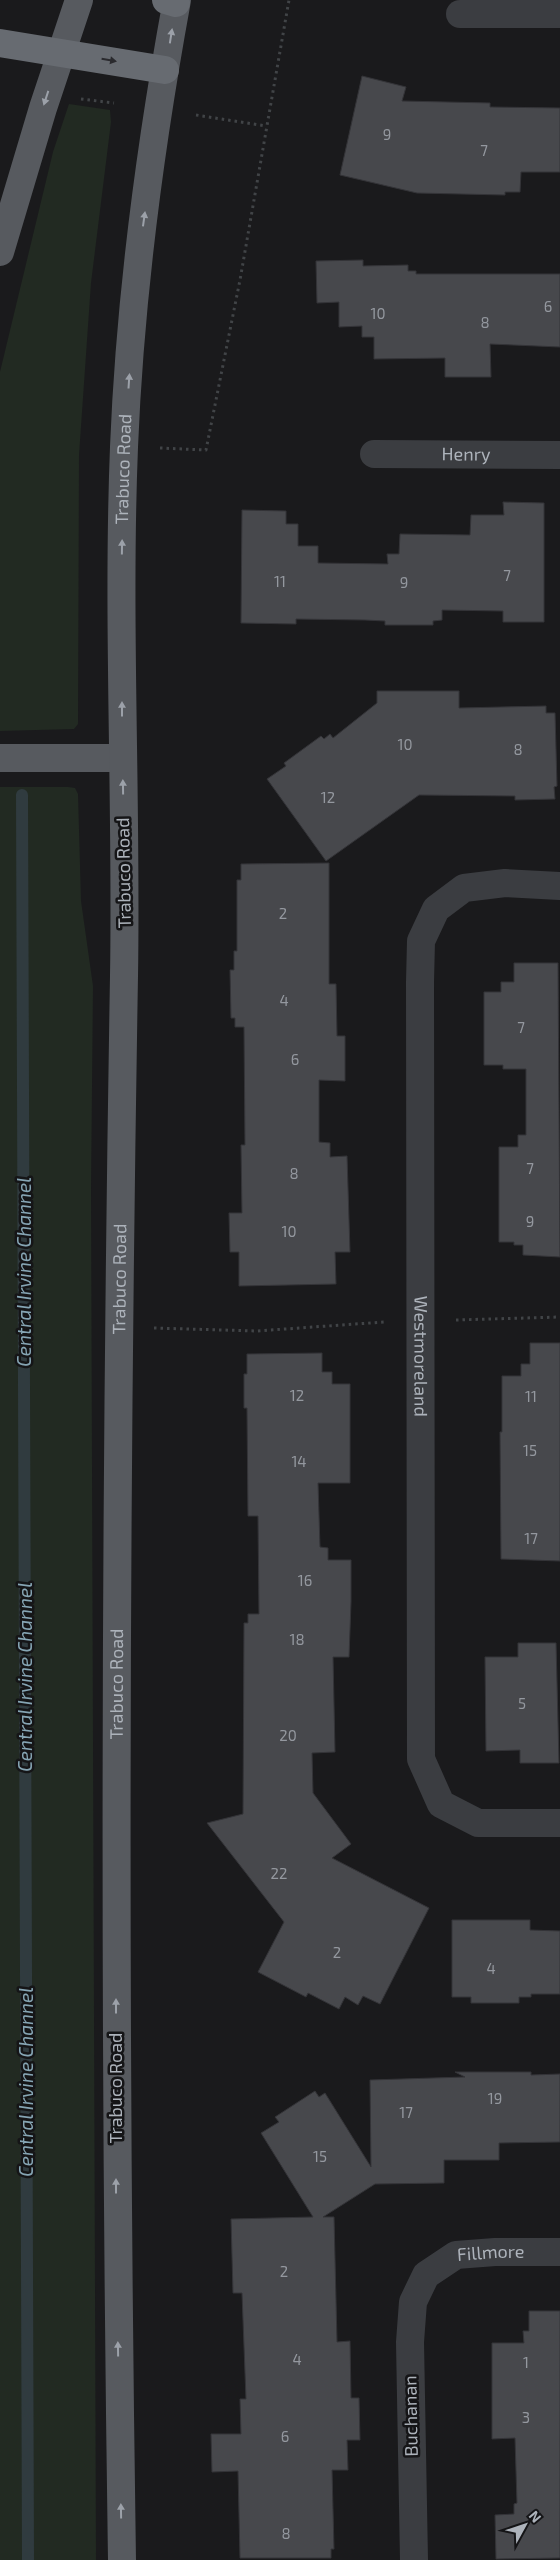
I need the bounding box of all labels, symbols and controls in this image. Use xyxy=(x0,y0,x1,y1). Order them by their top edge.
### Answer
one-way arrow xyxy=(167,28,175,44)
one-way arrow xyxy=(102,57,118,65)
one-way arrow xyxy=(42,91,49,106)
house number: 9 xyxy=(383,125,391,143)
house number: 7 xyxy=(480,141,488,159)
one-way arrow xyxy=(140,210,148,226)
house number: 6 xyxy=(544,297,552,315)
house number: 10 xyxy=(370,304,386,322)
house number: 8 xyxy=(480,313,490,331)
one-way arrow xyxy=(125,372,133,388)
street label: Trabuco Road xyxy=(110,413,136,525)
street label: Henry xyxy=(441,442,491,465)
one-way arrow xyxy=(119,539,127,555)
house number: 7 xyxy=(503,566,511,584)
house number: 11 xyxy=(274,572,286,590)
house number: 9 xyxy=(400,573,408,591)
one-way arrow xyxy=(118,701,126,717)
house number: 10 xyxy=(397,735,413,753)
house number: 8 xyxy=(513,740,523,758)
one-way arrow xyxy=(118,778,126,794)
house number: 12 xyxy=(321,788,335,806)
street label: Trabuco Road xyxy=(111,817,135,929)
house number: 2 xyxy=(279,904,287,922)
house number: 4 xyxy=(279,991,289,1009)
house number: 7 xyxy=(517,1018,525,1036)
house number: 6 xyxy=(291,1050,299,1068)
house number: 7 xyxy=(526,1159,534,1177)
house number: 8 xyxy=(289,1164,299,1182)
water label: Central Irvine Channel xyxy=(12,1177,35,1367)
house number: 9 xyxy=(526,1212,534,1230)
house number: 10 xyxy=(281,1222,297,1240)
street label: Trabuco Road xyxy=(107,1223,130,1335)
street label: Westmoreland xyxy=(410,1296,433,1417)
house number: 12 xyxy=(290,1386,304,1404)
house number: 11 xyxy=(525,1387,537,1405)
house number: 15 xyxy=(523,1441,537,1459)
house number: 14 xyxy=(291,1452,307,1470)
house number: 17 xyxy=(524,1529,538,1547)
house number: 16 xyxy=(298,1571,312,1589)
water label: Central Irvine Channel xyxy=(13,1582,36,1772)
street label: Trabuco Road xyxy=(105,1629,127,1739)
house number: 18 xyxy=(289,1630,305,1648)
house number: 5 xyxy=(518,1694,526,1712)
house number: 20 xyxy=(279,1726,297,1744)
house number: 22 xyxy=(271,1864,287,1882)
house number: 2 xyxy=(333,1943,341,1961)
house number: 4 xyxy=(486,1959,496,1977)
water label: Central Irvine Channel xyxy=(14,1987,37,2177)
one-way arrow xyxy=(112,1998,120,2014)
street label: Trabuco Road xyxy=(104,2033,126,2143)
house number: 19 xyxy=(488,2089,502,2107)
house number: 17 xyxy=(399,2103,413,2121)
house number: 15 xyxy=(313,2147,327,2165)
one-way arrow xyxy=(112,2178,120,2194)
street label: Fillmore xyxy=(456,2240,524,2265)
house number: 2 xyxy=(280,2262,288,2280)
one-way arrow xyxy=(114,2341,122,2357)
house number: 4 xyxy=(292,2350,302,2368)
house number: 1 xyxy=(523,2353,529,2371)
street label: Buchanan xyxy=(398,2375,422,2457)
house number: 3 xyxy=(522,2408,530,2426)
house number: 6 xyxy=(281,2427,289,2445)
north arrow xyxy=(500,2500,550,2550)
one-way arrow xyxy=(117,2503,125,2519)
text: N xyxy=(526,2507,545,2526)
house number: 8 xyxy=(281,2524,291,2542)

